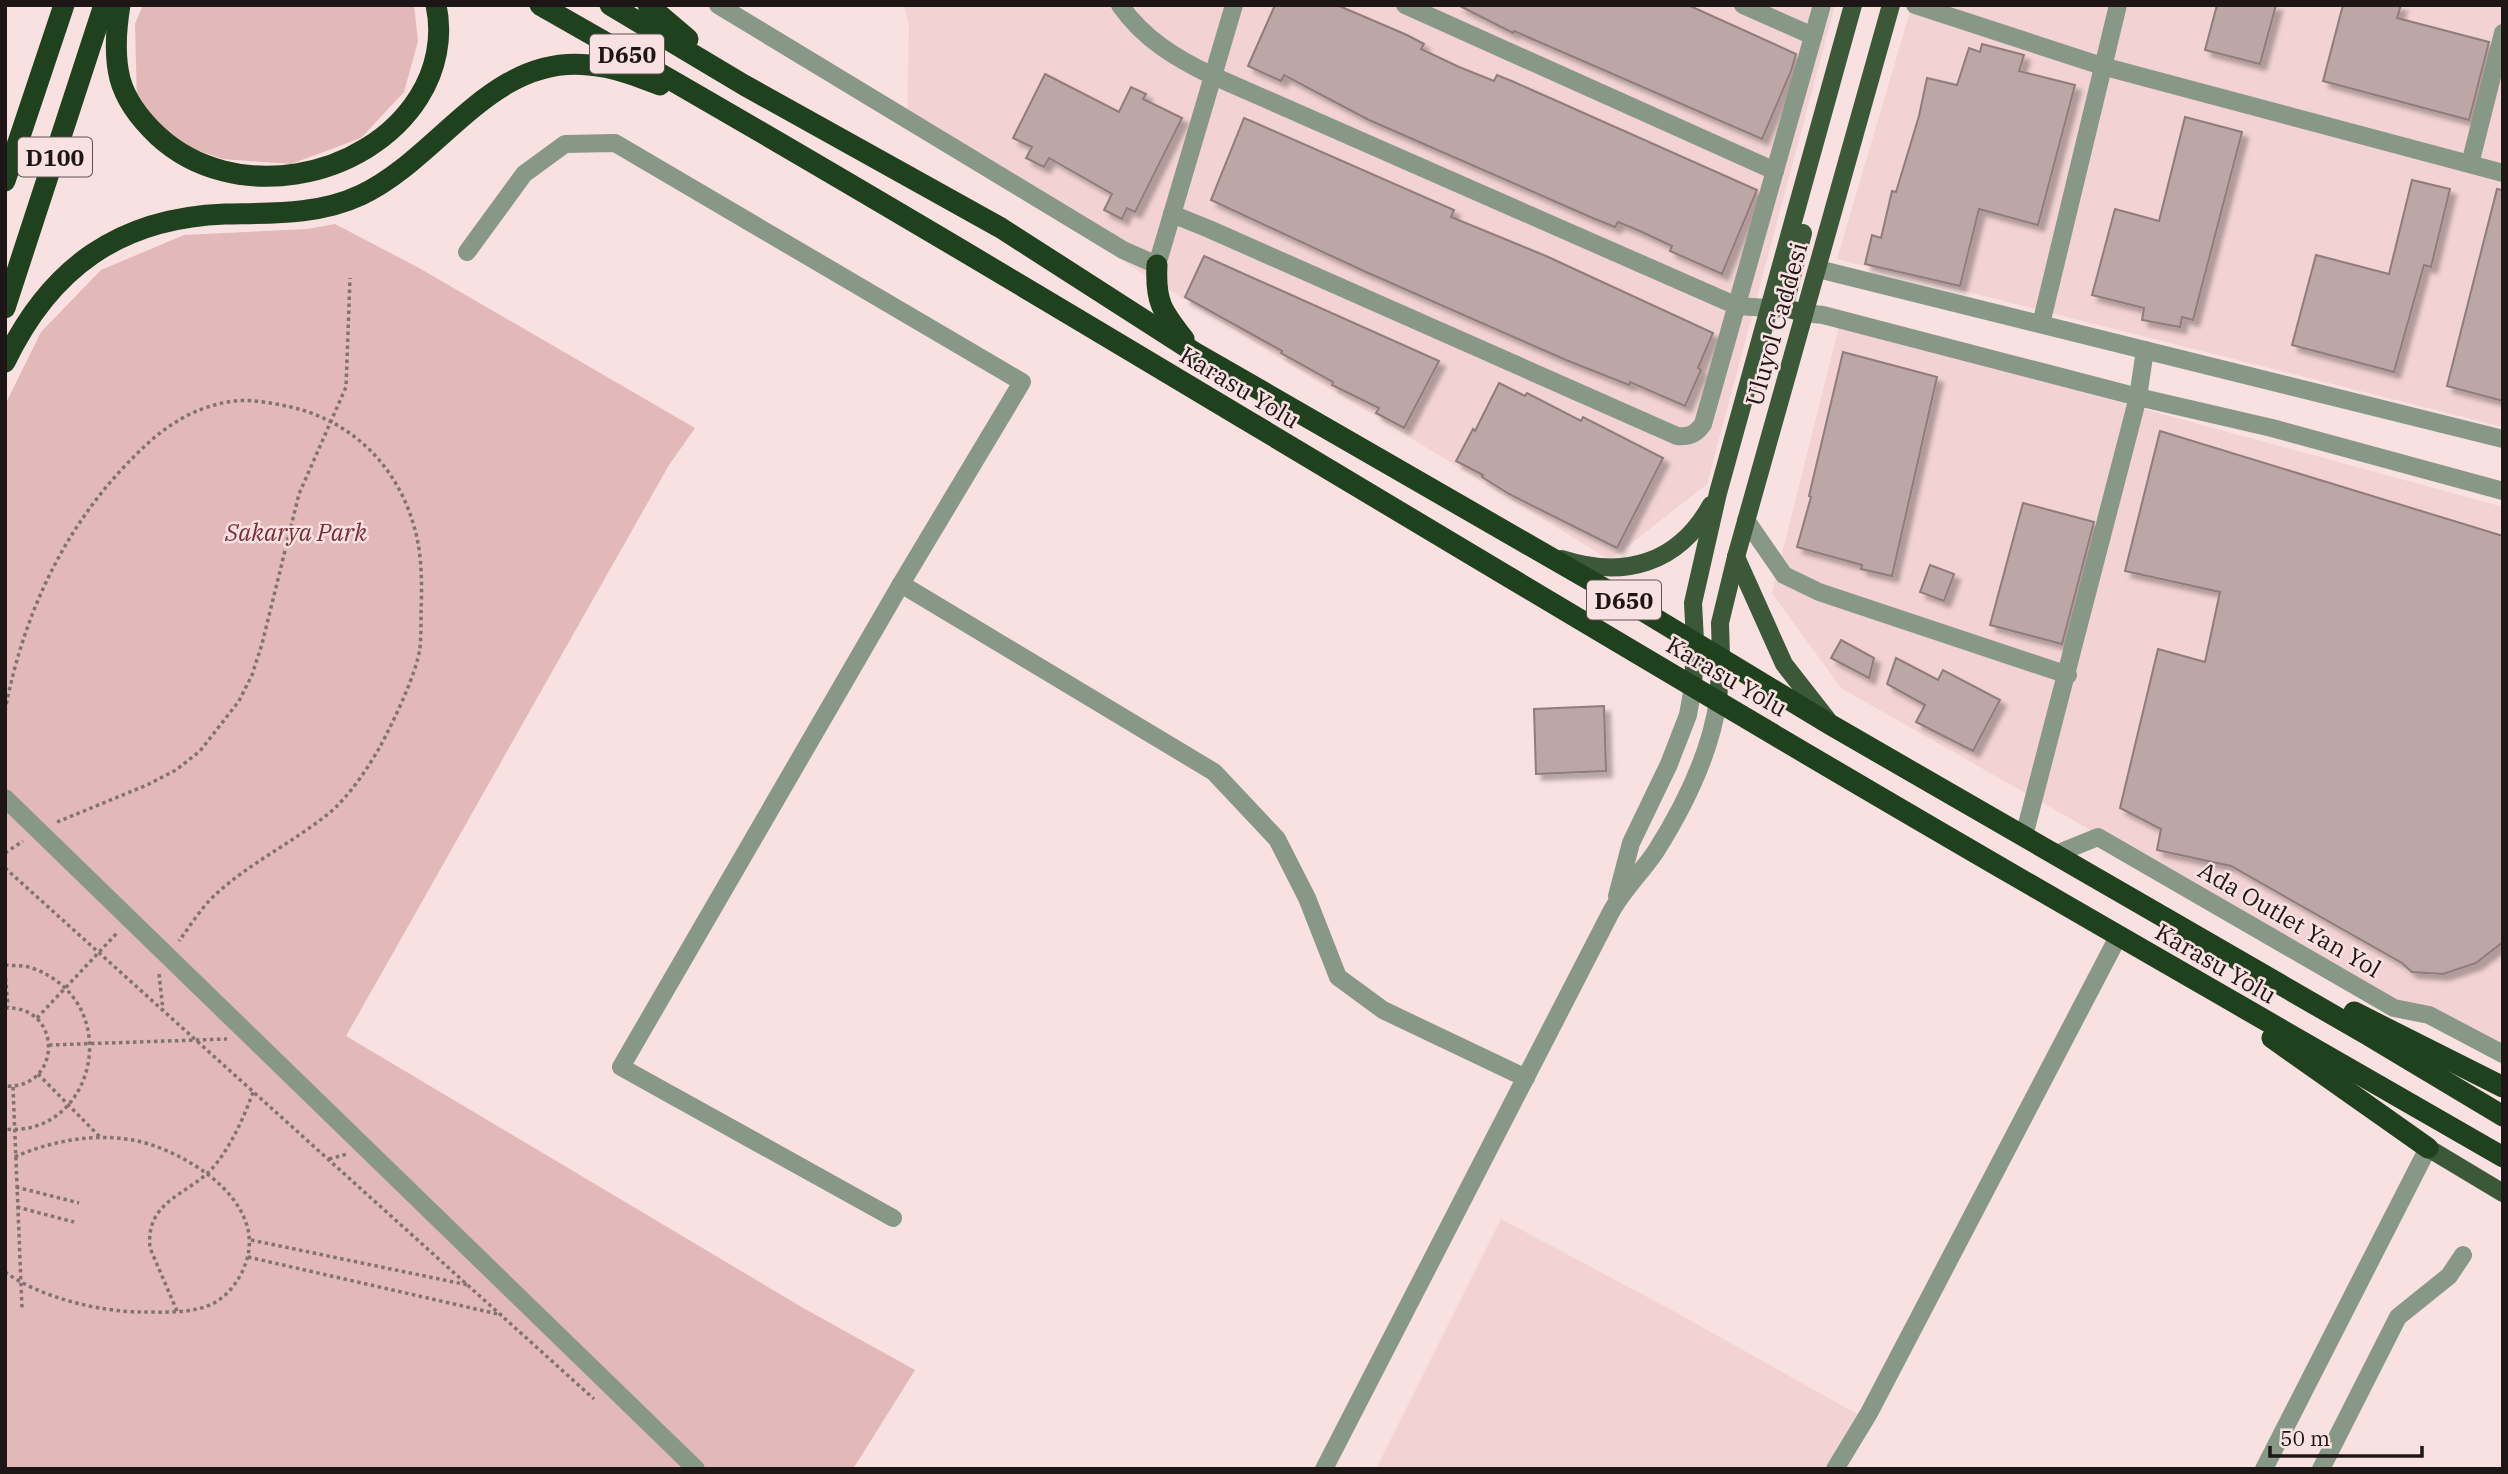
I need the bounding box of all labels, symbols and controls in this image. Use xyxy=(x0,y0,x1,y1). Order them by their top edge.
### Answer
road number: D650 xyxy=(590,34,664,74)
road number: D100 xyxy=(18,138,92,176)
street label: Uluyol Caddesi xyxy=(1737,239,1815,409)
street label: Karasu Yolu xyxy=(1174,339,1306,435)
park label: Sakarya Park xyxy=(224,516,367,548)
road number: D650 xyxy=(1587,580,1661,620)
street label: Karasu Yolu xyxy=(1661,628,1793,724)
street label: Ada Outlet Yan Yol xyxy=(2193,854,2387,984)
street label: Karasu Yolu xyxy=(2150,915,2282,1011)
scale bar xyxy=(2270,1414,2422,1458)
text: 50 m xyxy=(2280,1424,2330,1452)

